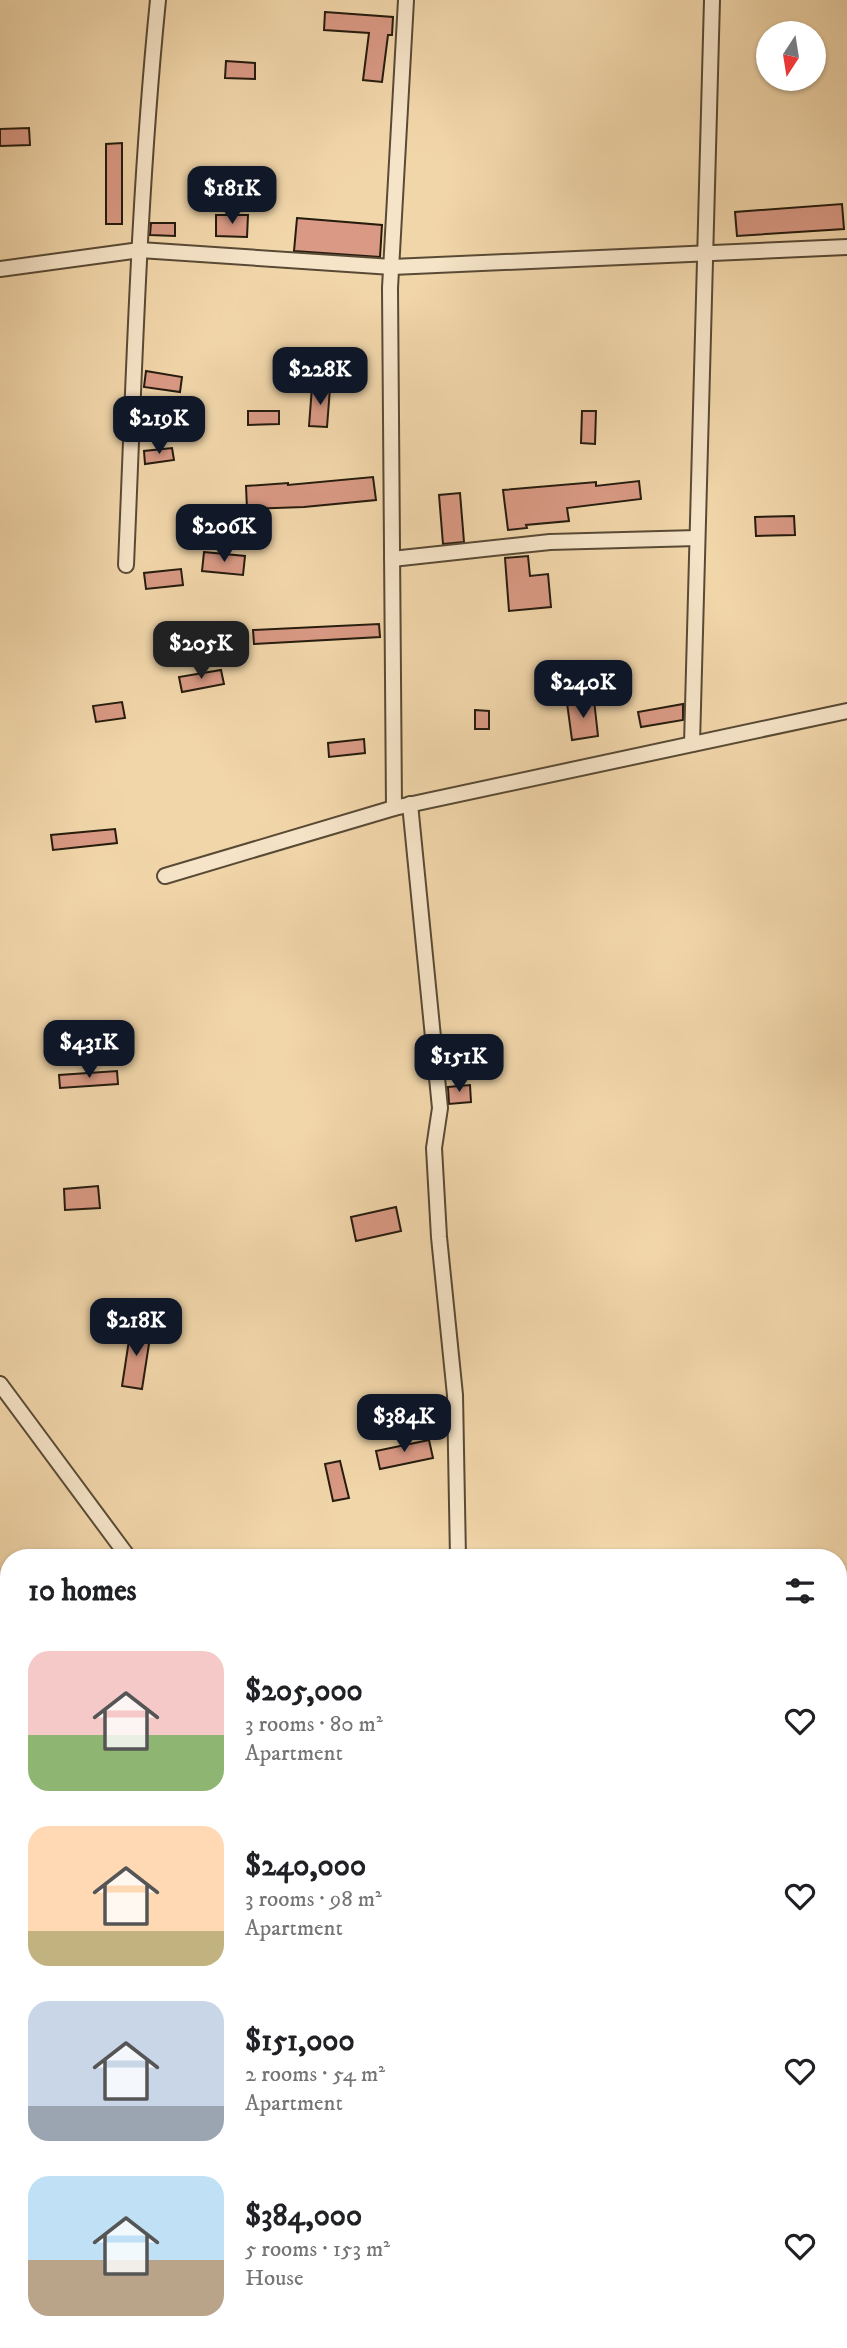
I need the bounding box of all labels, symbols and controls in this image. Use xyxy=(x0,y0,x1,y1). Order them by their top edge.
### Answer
north arrow xyxy=(756,21,826,91)
map controls xyxy=(756,21,826,91)
pin: $181K xyxy=(183,166,281,226)
text: $181K xyxy=(203,174,261,203)
pin: $228K xyxy=(271,348,369,407)
text: $228K xyxy=(289,355,351,384)
pin: $219K xyxy=(110,396,208,456)
text: $219K xyxy=(129,404,189,433)
pin: $206K xyxy=(175,504,273,564)
text: $206K xyxy=(192,512,256,541)
pin: $205K xyxy=(152,622,250,681)
text: $205K xyxy=(169,629,233,658)
pin: $240K xyxy=(534,660,632,720)
text: $240K xyxy=(550,668,616,697)
pin: $431K xyxy=(40,1020,138,1080)
text: $431K xyxy=(60,1028,118,1057)
pin: $151K xyxy=(410,1034,508,1094)
text: $151K xyxy=(431,1042,487,1071)
pin: $218K xyxy=(87,1298,185,1358)
text: $218K xyxy=(106,1306,166,1335)
pin: $384K xyxy=(355,1394,453,1454)
text: $384K xyxy=(373,1402,435,1431)
icon: filters xyxy=(781,1572,819,1610)
text: 10 homes xyxy=(28,1573,137,1610)
text: $205,000 xyxy=(245,1673,363,1710)
icon: home xyxy=(84,1679,168,1763)
icon: heart xyxy=(781,1702,819,1740)
text: 3 rooms · 80 m² xyxy=(245,1710,383,1739)
text: Apartment xyxy=(245,1739,343,1768)
text: $240,000 xyxy=(245,1848,366,1885)
icon: home xyxy=(84,1854,168,1938)
icon: heart xyxy=(781,1877,819,1915)
text: 3 rooms · 98 m² xyxy=(245,1885,382,1914)
text: Apartment xyxy=(245,1914,343,1943)
text: $151,000 xyxy=(245,2023,355,2060)
icon: home xyxy=(84,2029,168,2113)
icon: heart xyxy=(781,2052,819,2090)
text: 2 rooms · 54 m² xyxy=(245,2060,385,2089)
text: Apartment xyxy=(245,2089,343,2118)
text: $384,000 xyxy=(245,2198,362,2235)
icon: home xyxy=(84,2204,168,2288)
icon: heart xyxy=(781,2227,819,2265)
text: 5 rooms · 153 m² xyxy=(245,2235,390,2264)
text: House xyxy=(245,2264,303,2293)

